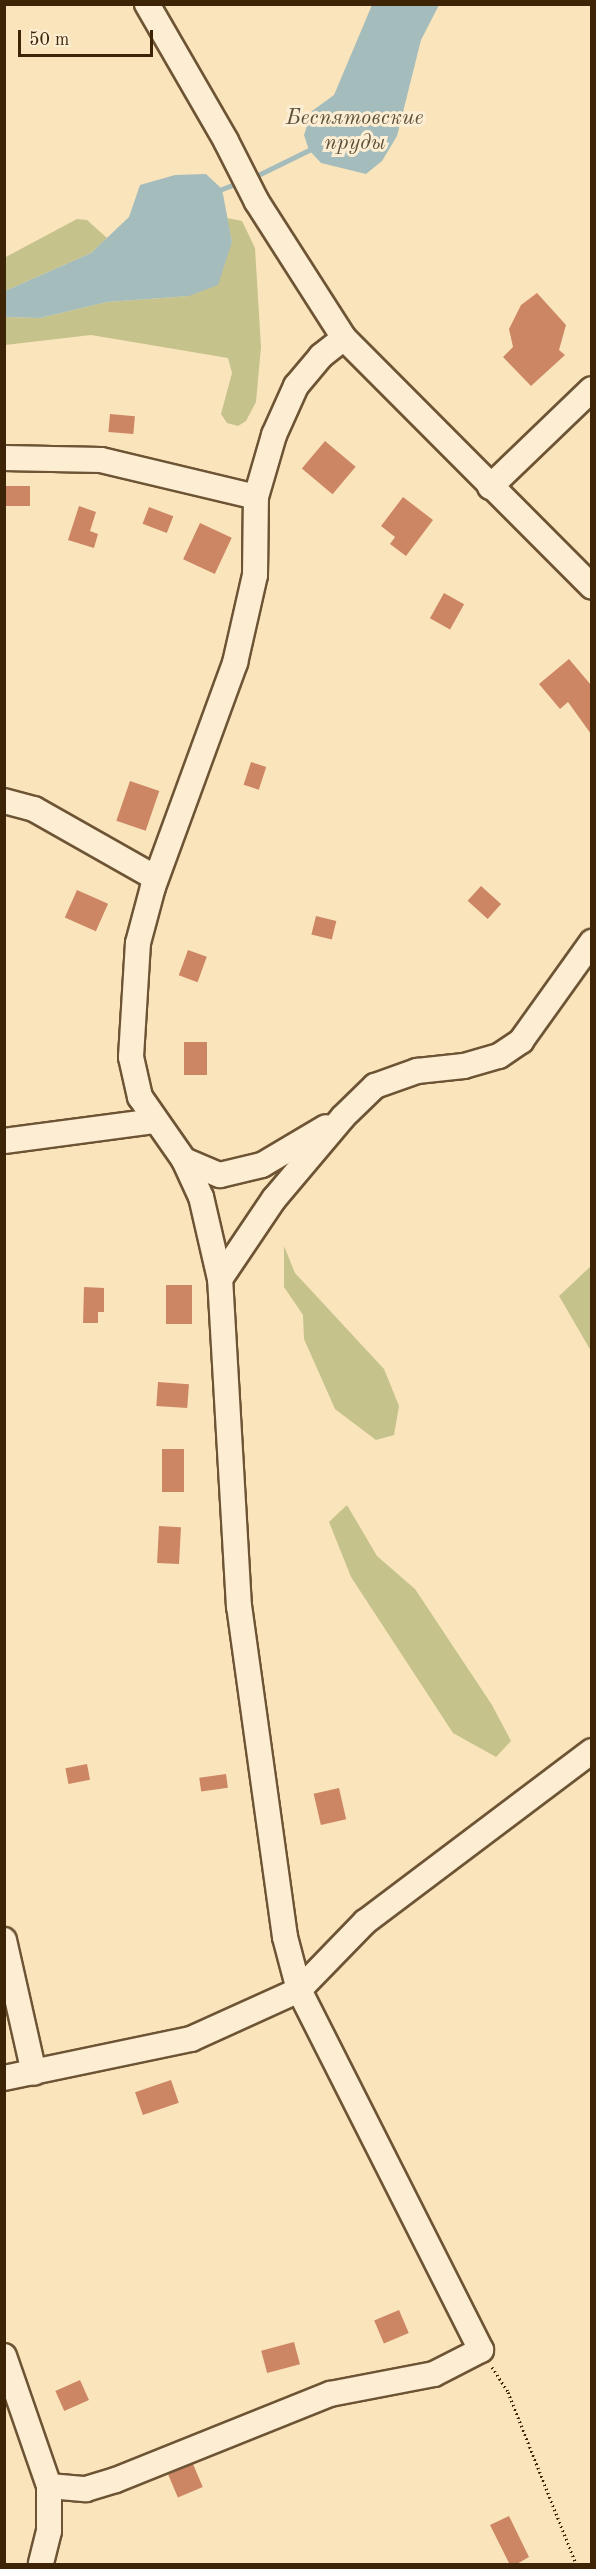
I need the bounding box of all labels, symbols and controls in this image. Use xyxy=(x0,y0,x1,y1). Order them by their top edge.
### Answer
scale bar xyxy=(21,18,156,56)
text: 50 m xyxy=(29,31,69,49)
water label: Беспятовские пруды xyxy=(286,105,424,156)

